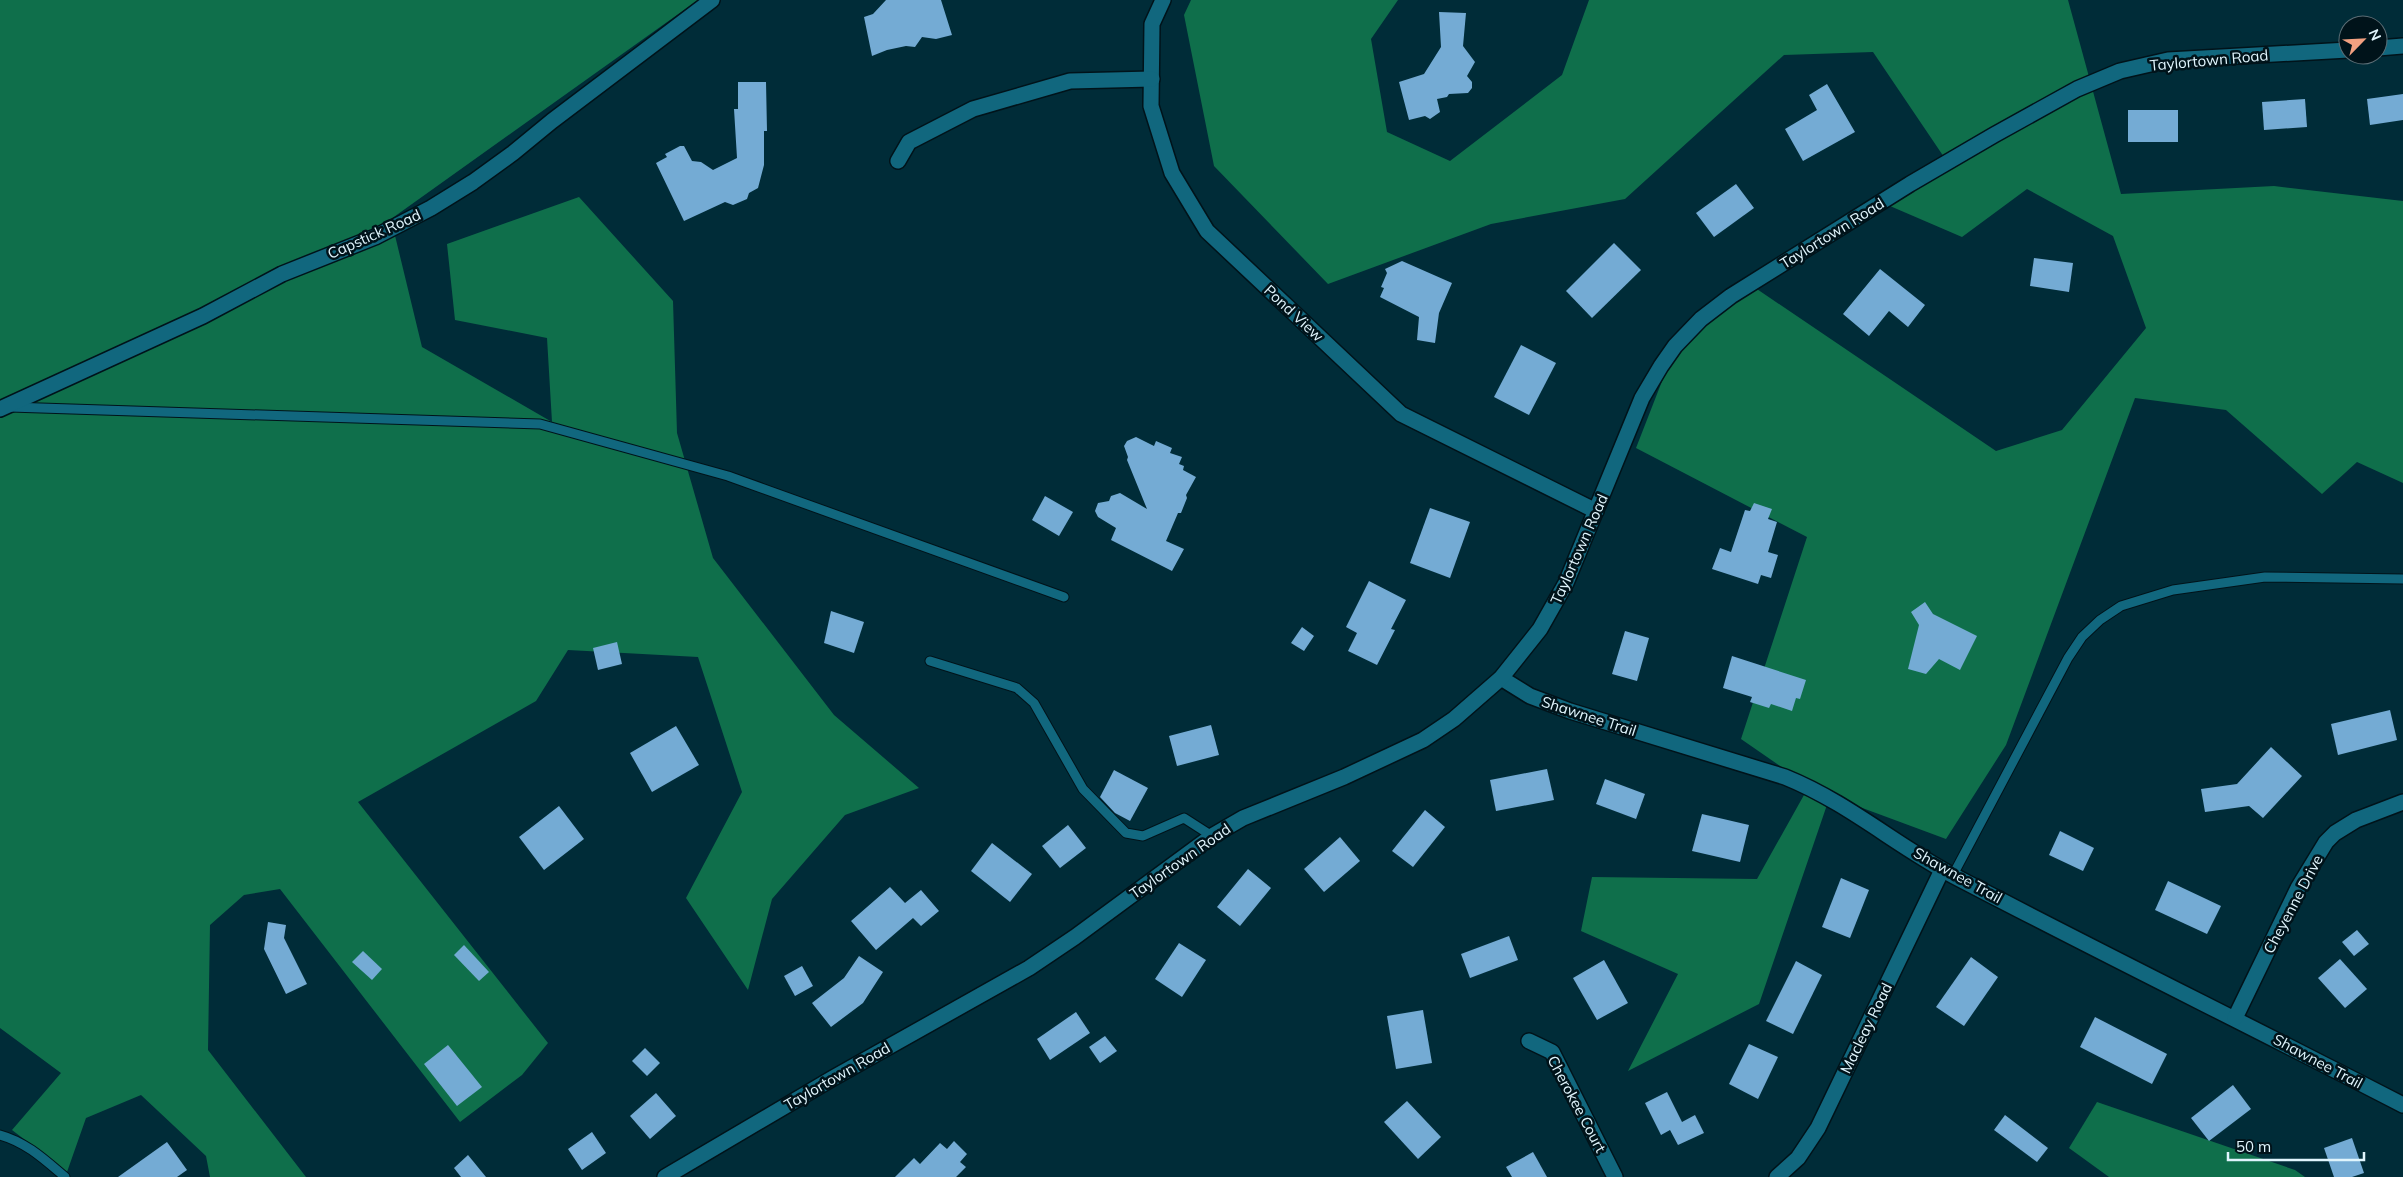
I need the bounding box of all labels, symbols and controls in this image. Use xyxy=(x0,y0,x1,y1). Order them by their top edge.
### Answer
north arrow xyxy=(2338,15,2388,65)
text: N xyxy=(2365,26,2385,43)
street label: Taylortown Road xyxy=(2149,45,2269,75)
street label: Taylortown Road xyxy=(1777,193,1887,273)
street label: Capstick Road xyxy=(324,205,424,263)
street label: Pond View xyxy=(1260,281,1328,345)
street label: Taylortown Road xyxy=(1546,491,1612,607)
street label: Shawnee Trail xyxy=(1539,692,1639,740)
street label: Taylortown Road xyxy=(1126,819,1234,903)
street label: Shawnee Trail xyxy=(1910,843,2006,907)
street label: Cheyenne Drive xyxy=(2259,851,2327,957)
street label: Macleay Road xyxy=(1836,980,1896,1076)
street label: Shawnee Trail xyxy=(2270,1029,2366,1093)
street label: Taylortown Road xyxy=(781,1038,893,1114)
street label: Cherokee Court xyxy=(1544,1052,1610,1156)
scale bar xyxy=(2228,1130,2364,1162)
text: 50 m xyxy=(2236,1137,2271,1156)

